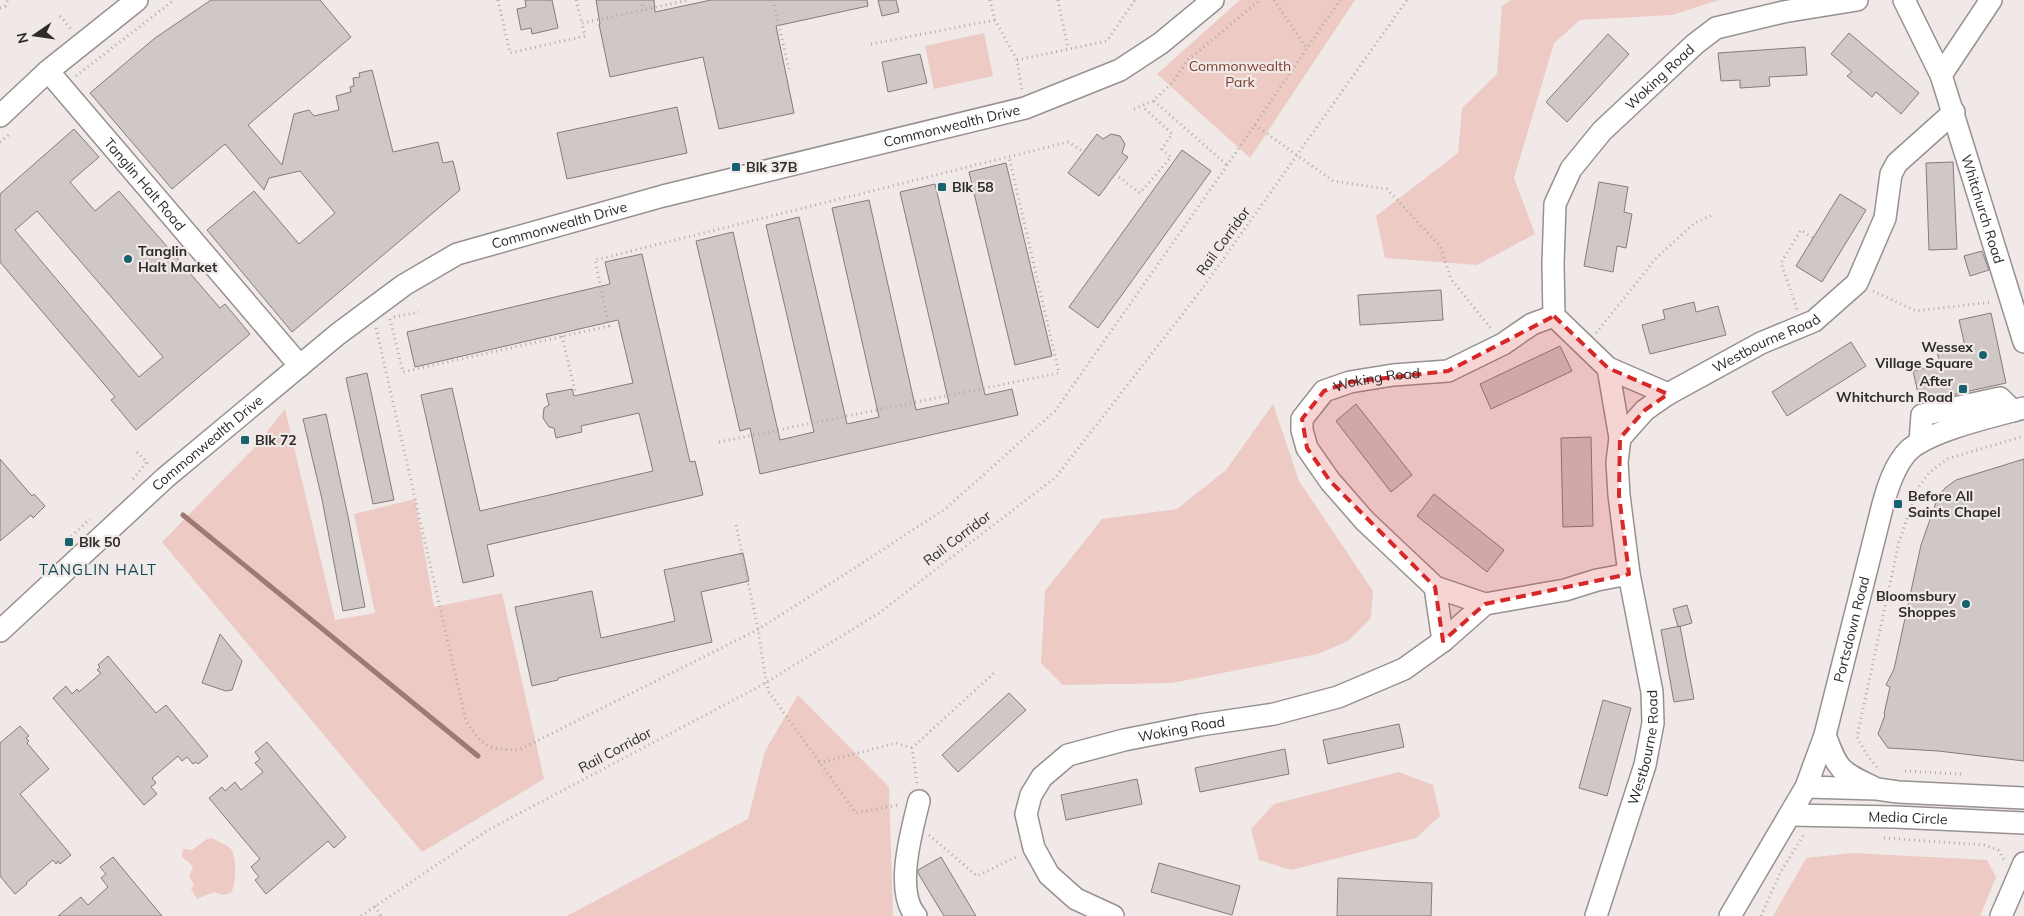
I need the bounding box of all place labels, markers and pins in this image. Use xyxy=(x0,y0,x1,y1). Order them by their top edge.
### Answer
place label: Blk 37B xyxy=(746,158,798,176)
marker: Blk 37B xyxy=(730,161,742,173)
place label: Blk 58 xyxy=(952,178,994,196)
marker: Blk 58 xyxy=(936,181,948,193)
place label: Tanglin Halt Market xyxy=(138,242,218,276)
marker: Tanglin Halt Market xyxy=(122,253,134,265)
place label: Wessex Village Square xyxy=(1874,338,1973,372)
marker: Wessex Village Square xyxy=(1977,349,1989,361)
place label: After Whitchurch Road xyxy=(1836,372,1953,406)
marker: After Whitchurch Road xyxy=(1957,383,1969,395)
place label: Blk 72 xyxy=(255,431,297,449)
marker: Blk 72 xyxy=(239,434,251,446)
place label: Before All Saints Chapel xyxy=(1908,487,2001,521)
marker: Before All Saints Chapel xyxy=(1892,498,1904,510)
place label: Blk 50 xyxy=(79,533,121,551)
marker: Blk 50 xyxy=(63,536,75,548)
place label: Bloomsbury Shoppes xyxy=(1876,587,1956,621)
marker: Bloomsbury Shoppes xyxy=(1960,598,1972,610)

